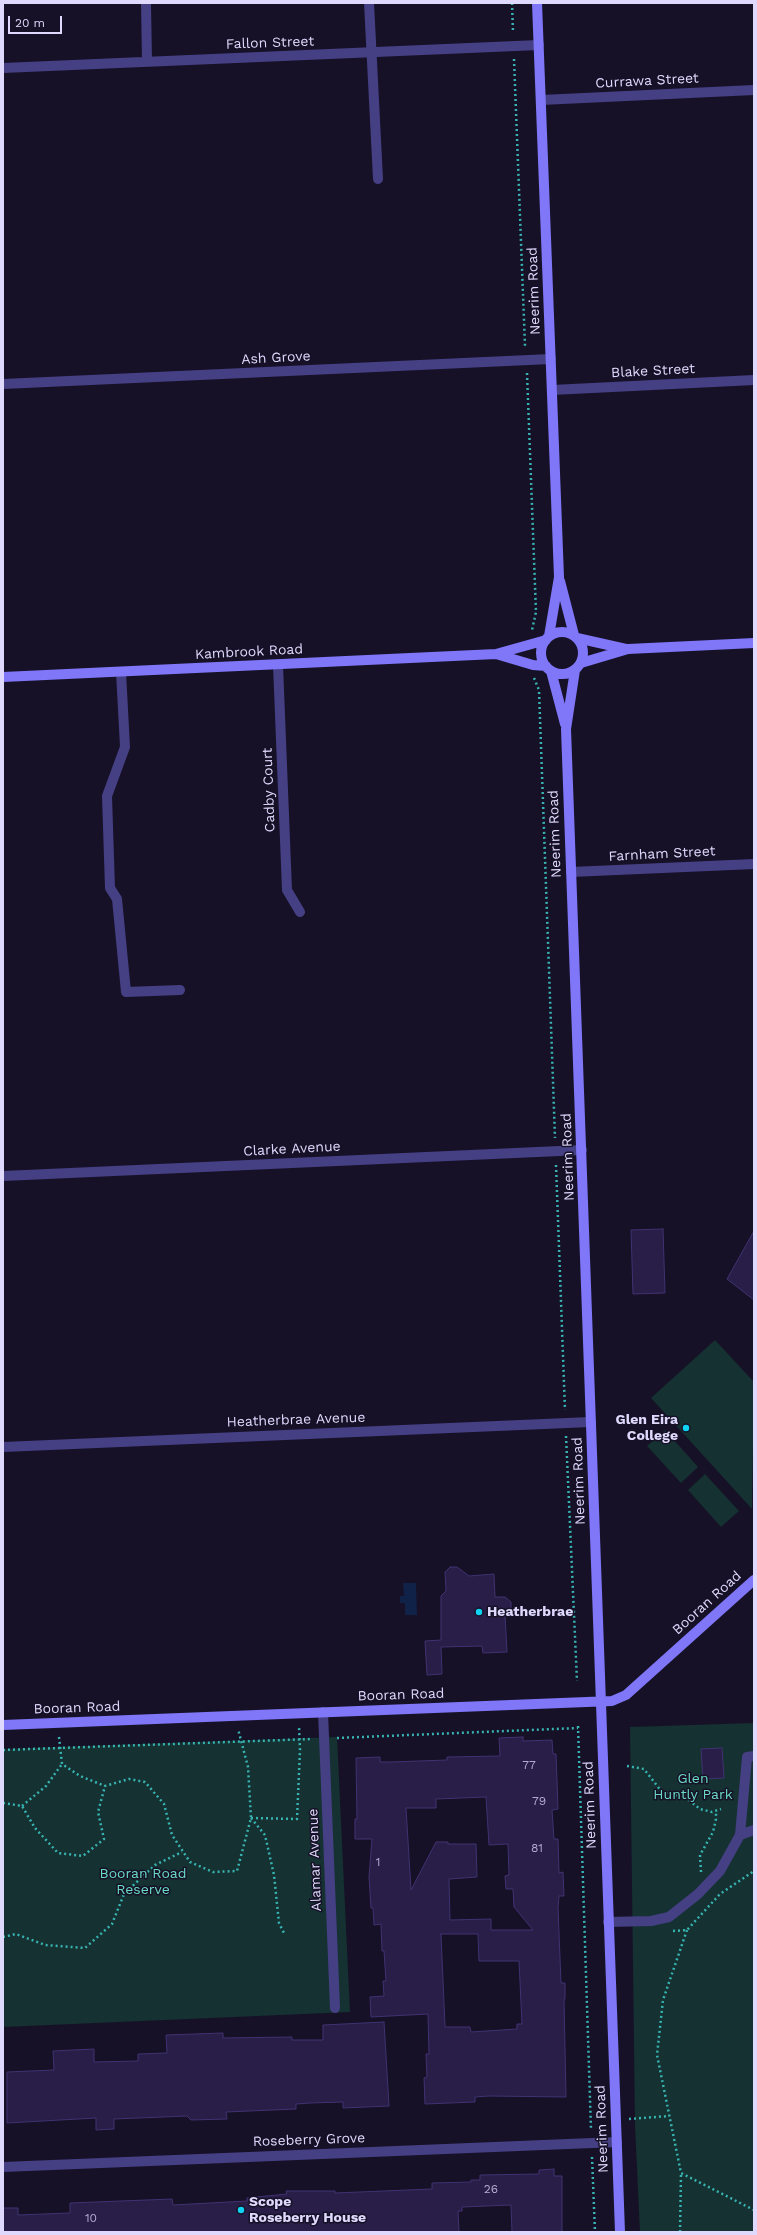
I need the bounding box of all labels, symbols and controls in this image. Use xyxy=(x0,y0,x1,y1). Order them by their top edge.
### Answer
scale bar xyxy=(10,8,64,34)
text: 20 m xyxy=(15,16,45,30)
street label: Fallon Street xyxy=(226,33,314,53)
street label: Currawa Street xyxy=(595,70,699,92)
street label: Neerim Road xyxy=(524,247,544,335)
street label: Ash Grove xyxy=(241,348,311,368)
street label: Blake Street xyxy=(611,360,695,382)
street label: Kambrook Road xyxy=(195,641,303,663)
street label: Cadby Court xyxy=(259,747,279,833)
street label: Neerim Road xyxy=(545,790,565,878)
street label: Farnham Street xyxy=(608,843,716,865)
street label: Neerim Road xyxy=(558,1113,578,1201)
street label: Clarke Avenue xyxy=(243,1138,341,1160)
street label: Heatherbrae Avenue xyxy=(226,1409,366,1431)
place label: Glen Eira College xyxy=(616,1412,678,1444)
marker: Glen Eira College xyxy=(681,1423,691,1433)
street label: Neerim Road xyxy=(569,1437,589,1525)
street label: Booran Road xyxy=(669,1568,745,1638)
place label: Heatherbrae xyxy=(487,1604,573,1620)
marker: Heatherbrae xyxy=(474,1607,484,1617)
street label: Booran Road xyxy=(357,1685,445,1705)
street label: Booran Road xyxy=(33,1698,121,1718)
house number: 77 xyxy=(522,1758,536,1772)
street label: Neerim Road xyxy=(580,1761,600,1849)
park label: Glen Huntly Park xyxy=(653,1771,733,1804)
house number: 79 xyxy=(532,1794,546,1808)
street label: Alamar Avenue xyxy=(305,1808,325,1912)
house number: 81 xyxy=(531,1841,543,1855)
house number: 1 xyxy=(376,1855,380,1869)
park label: Booran Road Reserve xyxy=(100,1866,186,1898)
street label: Neerim Road xyxy=(592,2085,612,2173)
street label: Roseberry Grove xyxy=(252,2130,366,2150)
house number: 26 xyxy=(484,2182,498,2196)
place label: Scope Roseberry House xyxy=(249,2194,366,2226)
marker: Scope Roseberry House xyxy=(236,2205,246,2215)
house number: 10 xyxy=(85,2211,97,2225)

